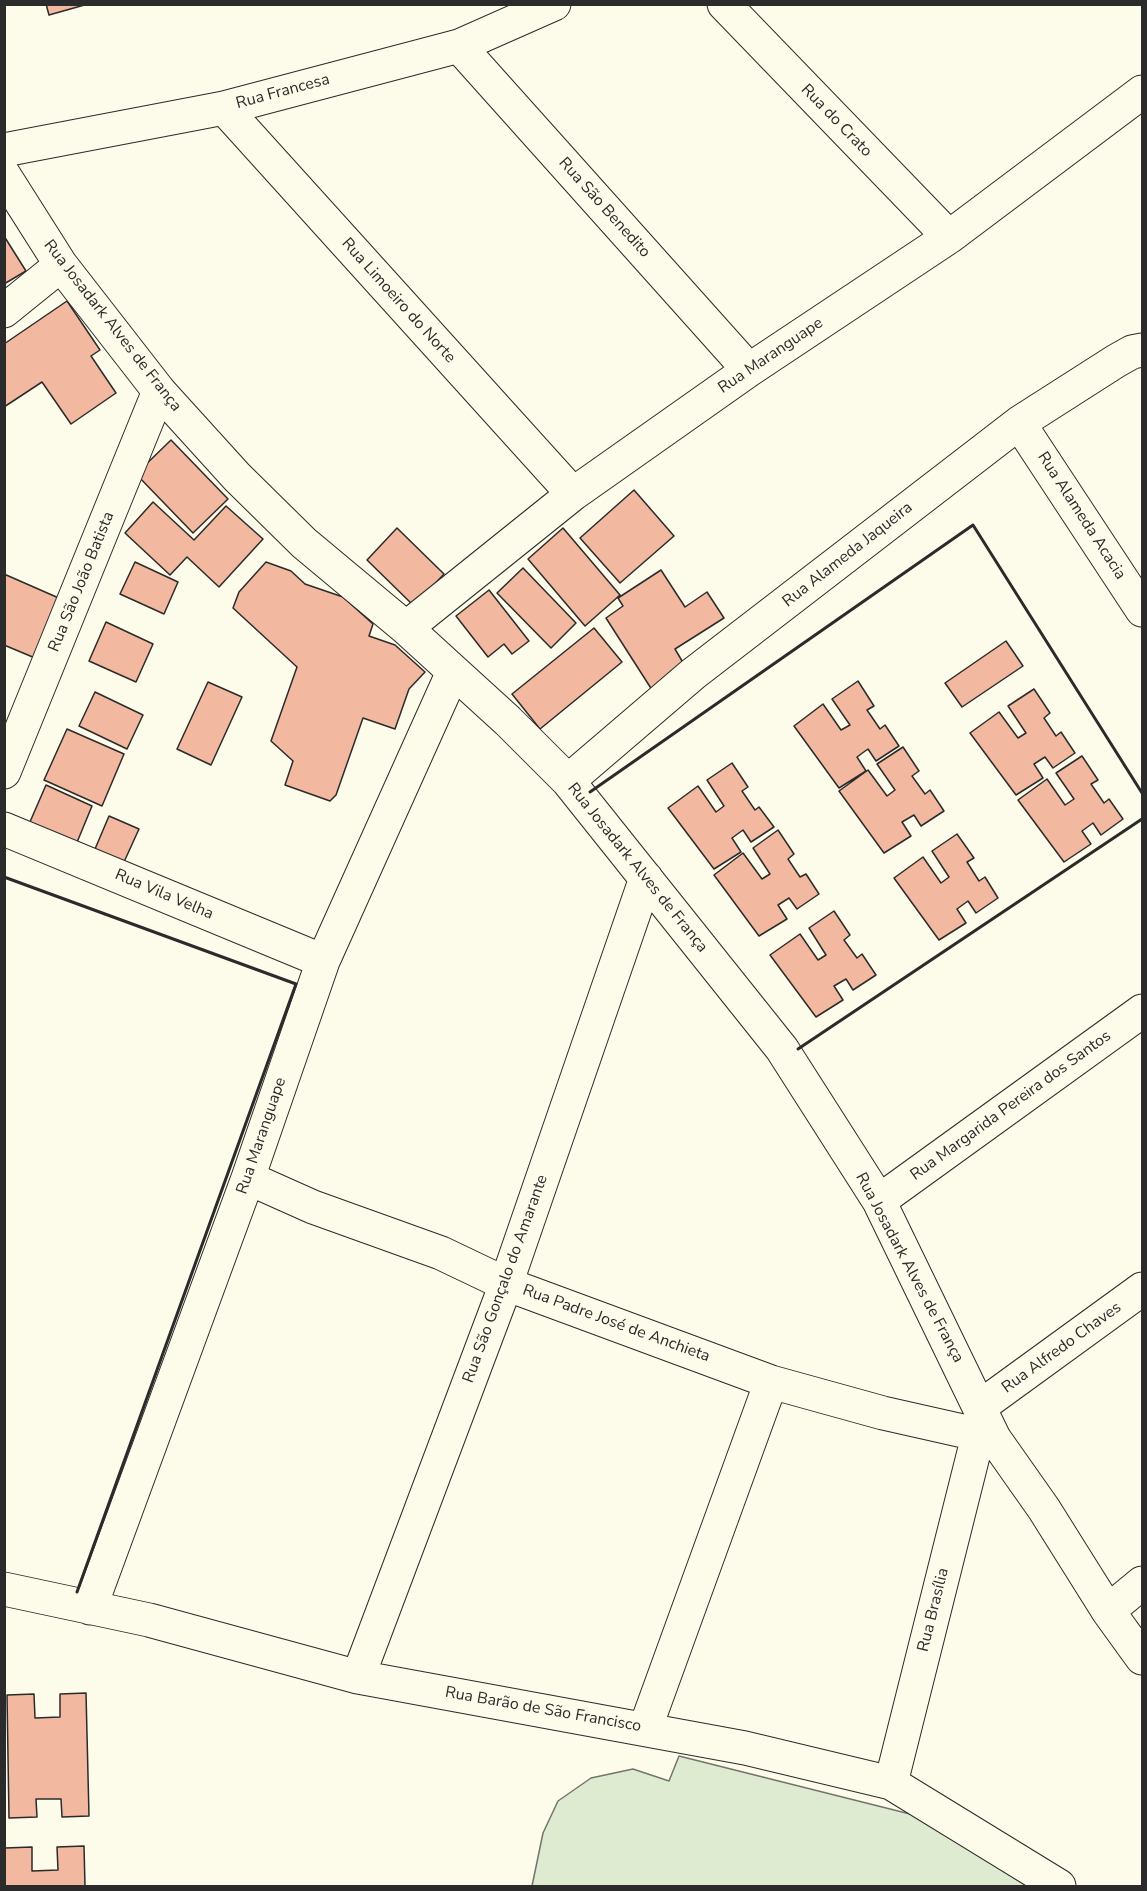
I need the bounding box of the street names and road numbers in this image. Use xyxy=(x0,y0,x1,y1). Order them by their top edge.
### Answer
street label: Rua Francesa xyxy=(234,70,332,114)
street label: Rua do Crato xyxy=(796,81,876,161)
street label: Rua São Benedito xyxy=(554,154,654,262)
street label: Rua Limoeiro do Norte xyxy=(337,235,459,367)
street label: Rua Josadark Alves de França xyxy=(39,236,185,416)
street label: Rua Maranguape xyxy=(715,314,827,398)
street label: Rua Alameda Acacia xyxy=(1033,449,1129,583)
street label: Rua Alameda Jaqueira xyxy=(779,498,917,612)
street label: Rua São João Batista xyxy=(45,509,119,655)
street label: Rua Josadark Alves de França xyxy=(563,779,711,957)
street label: Rua Vila Velha xyxy=(112,866,216,924)
street label: Rua Margarida Pereira dos Santos xyxy=(907,1027,1115,1185)
street label: Rua Maranguape xyxy=(233,1075,291,1197)
street label: Rua Josadark Alves de França xyxy=(851,1170,967,1366)
street label: Rua São Gonçalo do Amarante xyxy=(459,1172,553,1386)
street label: Rua Padre José de Anchieta xyxy=(520,1281,712,1367)
street label: Rua Alfredo Chaves xyxy=(999,1298,1125,1398)
street label: Rua Brasília xyxy=(914,1566,954,1654)
street label: Rua Barão de São Francisco xyxy=(443,1683,643,1737)

